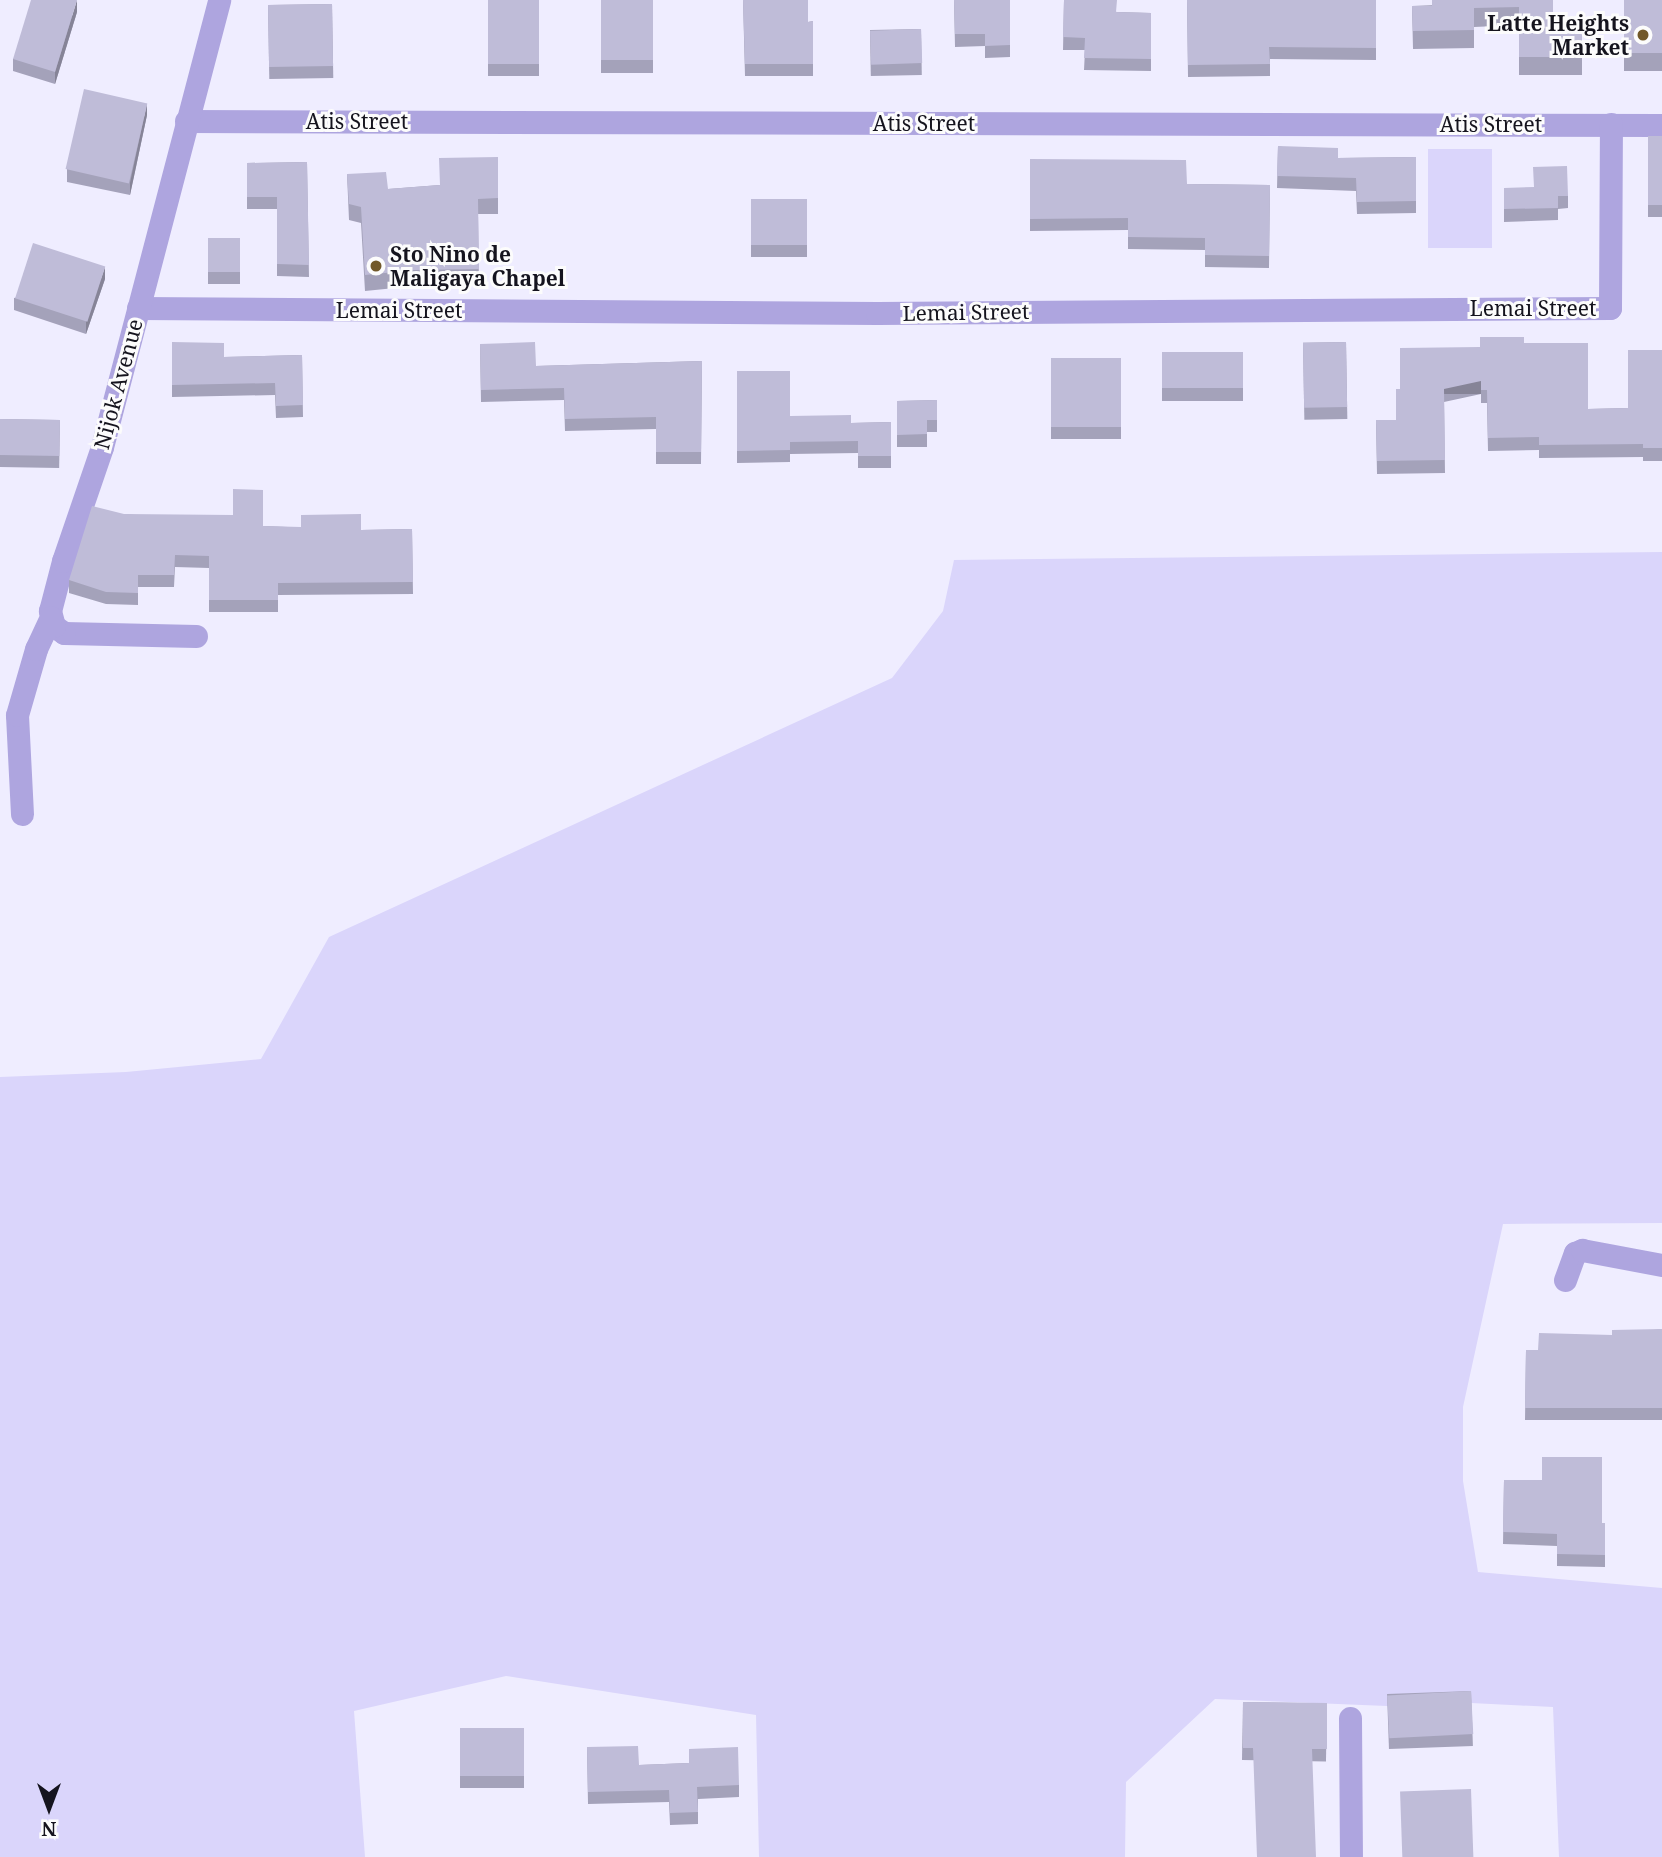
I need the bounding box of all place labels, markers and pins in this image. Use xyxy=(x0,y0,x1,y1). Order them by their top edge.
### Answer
place label: Latte Heights Market xyxy=(1487,10,1629,60)
marker: Latte Heights Market xyxy=(1635,27,1651,43)
place label: Sto Nino de Maligaya Chapel xyxy=(390,241,565,291)
marker: Sto Nino de Maligaya Chapel xyxy=(368,258,384,274)

